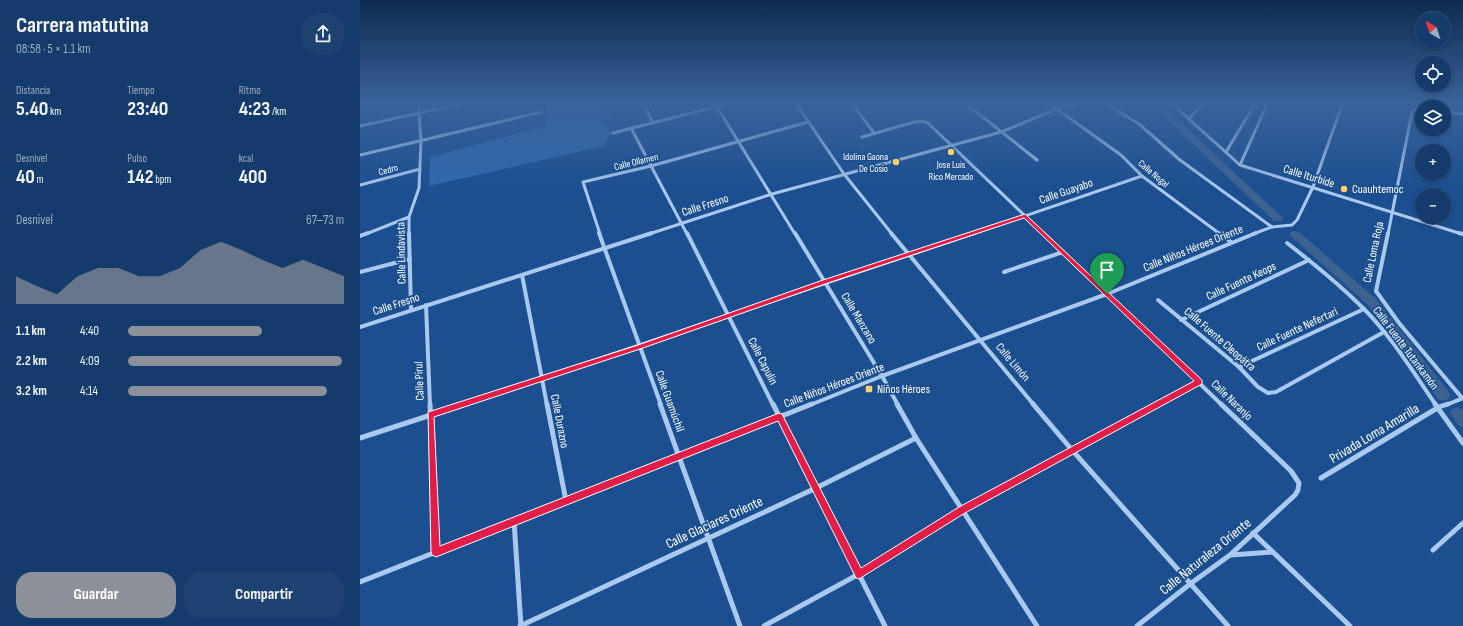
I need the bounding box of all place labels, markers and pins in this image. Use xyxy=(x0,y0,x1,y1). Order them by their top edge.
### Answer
marker: Jose Luis Rico Mercado xyxy=(946,147,956,157)
place label: Idolina Gaona De Cosio xyxy=(843,151,888,175)
marker: Idolina Gaona De Cosio xyxy=(891,157,901,167)
place label: Jose Luis Rico Mercado xyxy=(929,159,973,183)
place label: Cuauhtemoc xyxy=(1352,182,1404,197)
marker: Cuauhtemoc xyxy=(1339,184,1349,194)
pin xyxy=(1090,253,1124,294)
place label: Niños Héroes xyxy=(877,382,930,397)
marker: Niños Héroes xyxy=(864,384,874,394)

